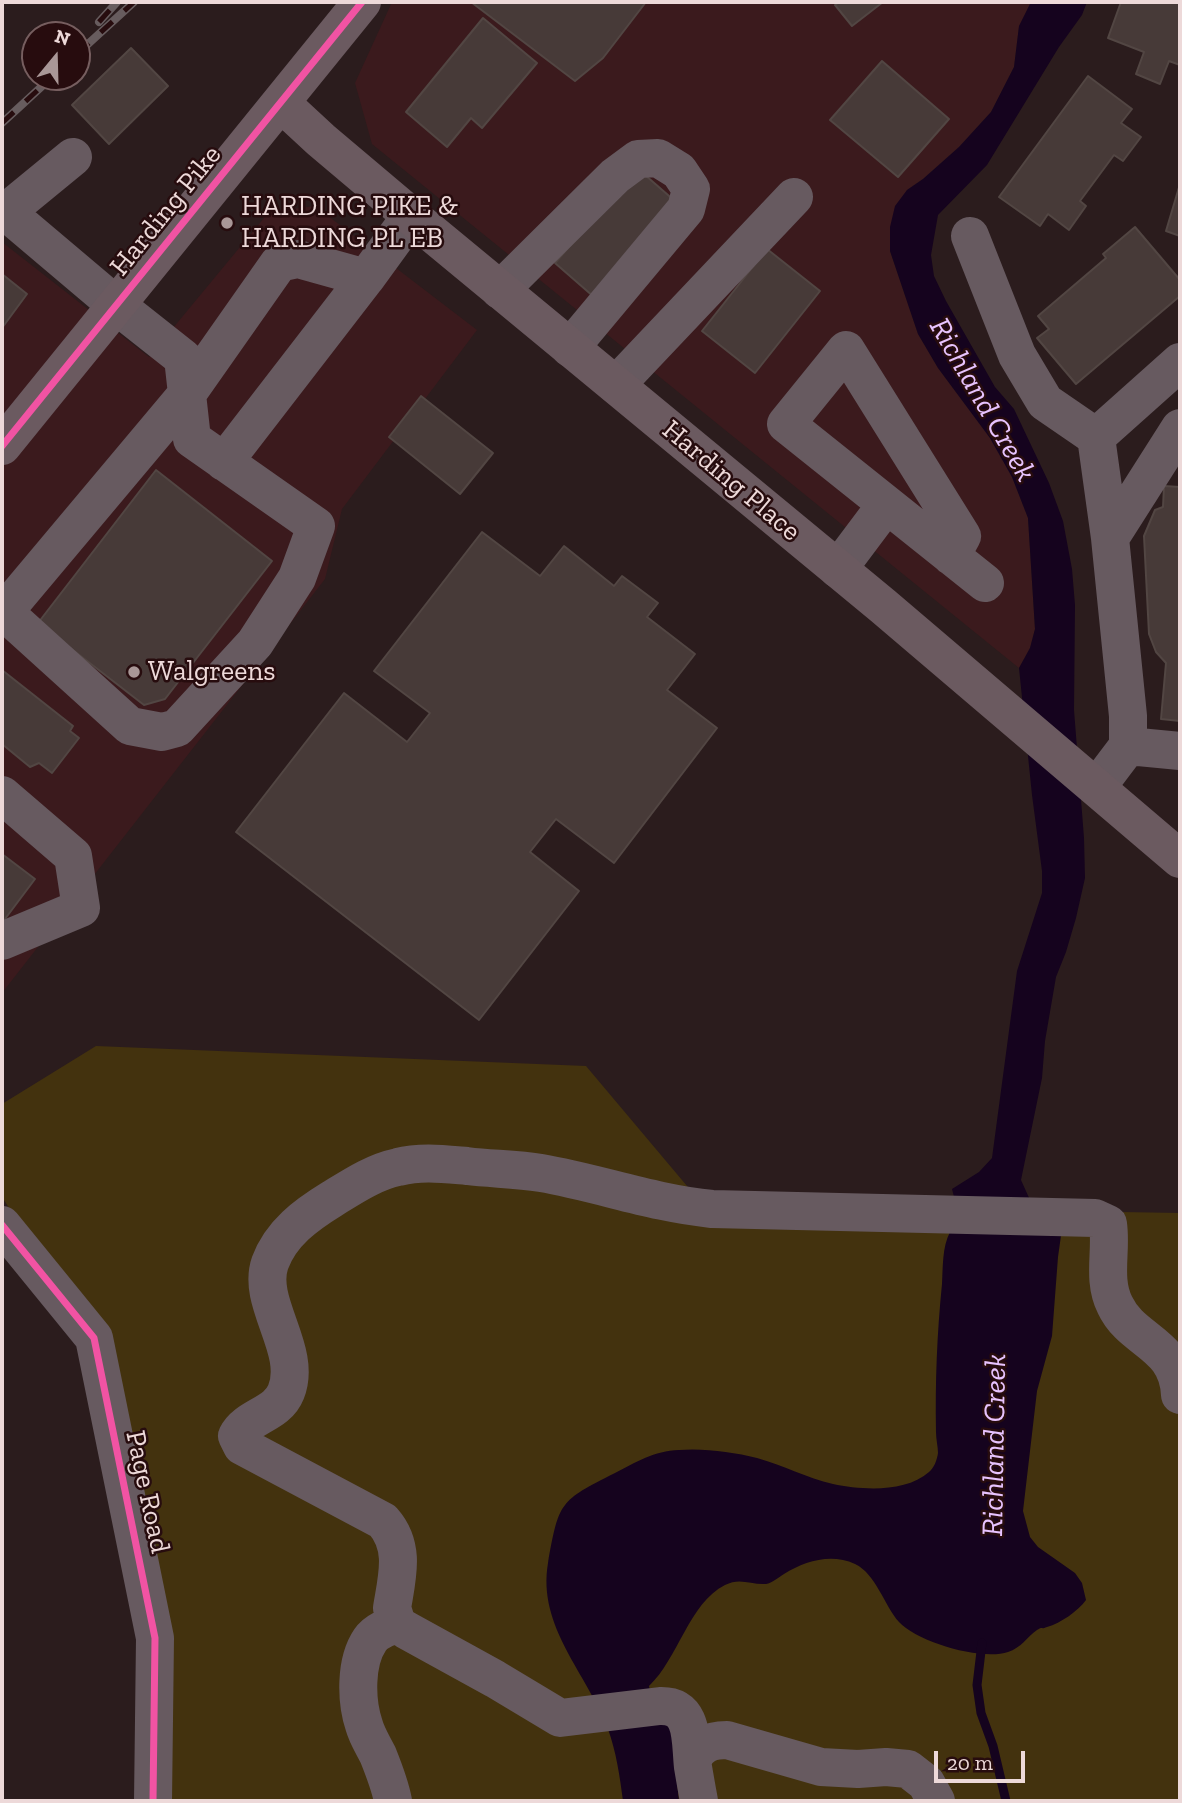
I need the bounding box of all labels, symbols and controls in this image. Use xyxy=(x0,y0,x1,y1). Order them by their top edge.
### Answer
north arrow xyxy=(21,21,91,91)
text: N xyxy=(52,24,73,51)
street label: Harding Pike xyxy=(103,139,229,283)
place label: HARDING PIKE & HARDING PL EB xyxy=(241,190,458,256)
marker: HARDING PIKE & HARDING PL EB xyxy=(219,215,235,231)
water label: Richland Creek xyxy=(921,312,1043,488)
street label: Harding Place xyxy=(655,413,807,549)
place label: Walgreens xyxy=(148,655,276,689)
marker: Walgreens xyxy=(126,664,142,680)
water label: Richland Creek xyxy=(975,1353,1015,1537)
street label: Page Road xyxy=(118,1428,176,1556)
scale bar xyxy=(937,1736,1028,1780)
text: 20 m xyxy=(947,1750,993,1775)

